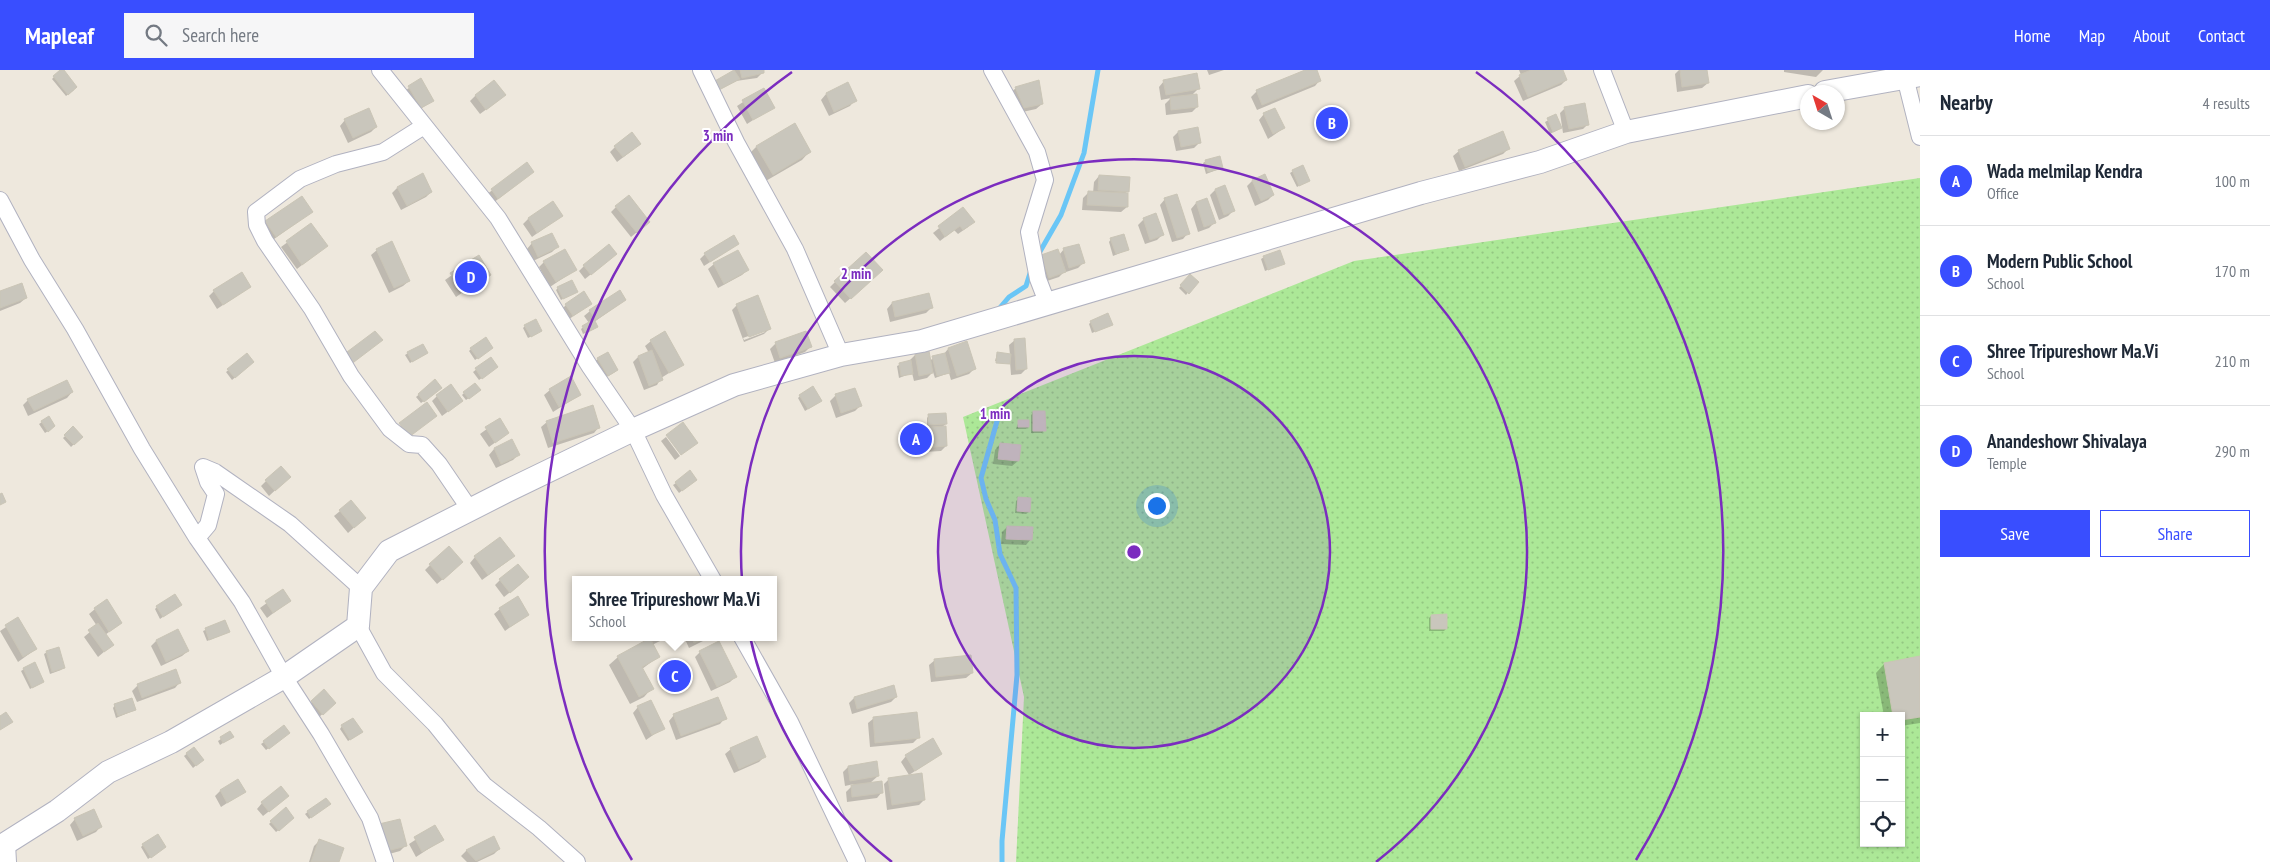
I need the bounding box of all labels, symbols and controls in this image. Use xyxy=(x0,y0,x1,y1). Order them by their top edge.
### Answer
search box xyxy=(124,13,474,58)
text: Mapleaf xyxy=(25,20,94,51)
icon: search xyxy=(142,21,170,49)
text: Search here xyxy=(182,23,259,47)
text: Home xyxy=(2014,24,2051,47)
text: Map xyxy=(2079,24,2105,47)
text: About xyxy=(2133,24,2170,47)
text: Contact xyxy=(2198,24,2245,47)
north arrow xyxy=(1800,85,1845,130)
text: Nearby xyxy=(1940,89,1993,116)
text: 4 results xyxy=(2203,93,2250,113)
pin: B xyxy=(1316,104,1348,142)
text: 3 min xyxy=(703,126,733,145)
text: Wada melmilap Kendra xyxy=(1987,159,2143,183)
text: A xyxy=(1952,171,1960,191)
text: 100 m xyxy=(2215,171,2250,191)
text: Office xyxy=(1987,183,2019,203)
text: Modern Public School xyxy=(1987,249,2132,273)
pin: D xyxy=(455,258,487,296)
text: B xyxy=(1952,261,1960,281)
text: 170 m xyxy=(2215,261,2250,281)
text: 2 min xyxy=(841,264,871,283)
text: School xyxy=(1987,273,2024,293)
text: Shree Tripureshowr Ma.Vi xyxy=(1987,339,2158,363)
text: C xyxy=(1952,351,1960,371)
text: 210 m xyxy=(2215,351,2250,371)
text: School xyxy=(1987,363,2024,383)
text: 1 min xyxy=(980,404,1010,423)
pin: A xyxy=(900,420,932,458)
text: Anandeshowr Shivalaya xyxy=(1987,429,2147,453)
text: D xyxy=(1952,441,1960,461)
text: 290 m xyxy=(2215,441,2250,461)
text: Temple xyxy=(1987,453,2027,473)
your location xyxy=(1144,493,1170,519)
button: Save xyxy=(1940,510,2090,557)
button: Share xyxy=(2100,510,2250,557)
centre of rings xyxy=(1125,543,1143,561)
popup xyxy=(572,576,777,641)
text: Shree Tripureshowr Ma.Vi xyxy=(589,587,760,611)
text: School xyxy=(589,611,626,631)
pin: C xyxy=(659,657,691,695)
map controls xyxy=(1860,712,1905,847)
button: + xyxy=(1860,712,1905,757)
button: − xyxy=(1860,757,1905,802)
button: locate xyxy=(1860,802,1905,847)

